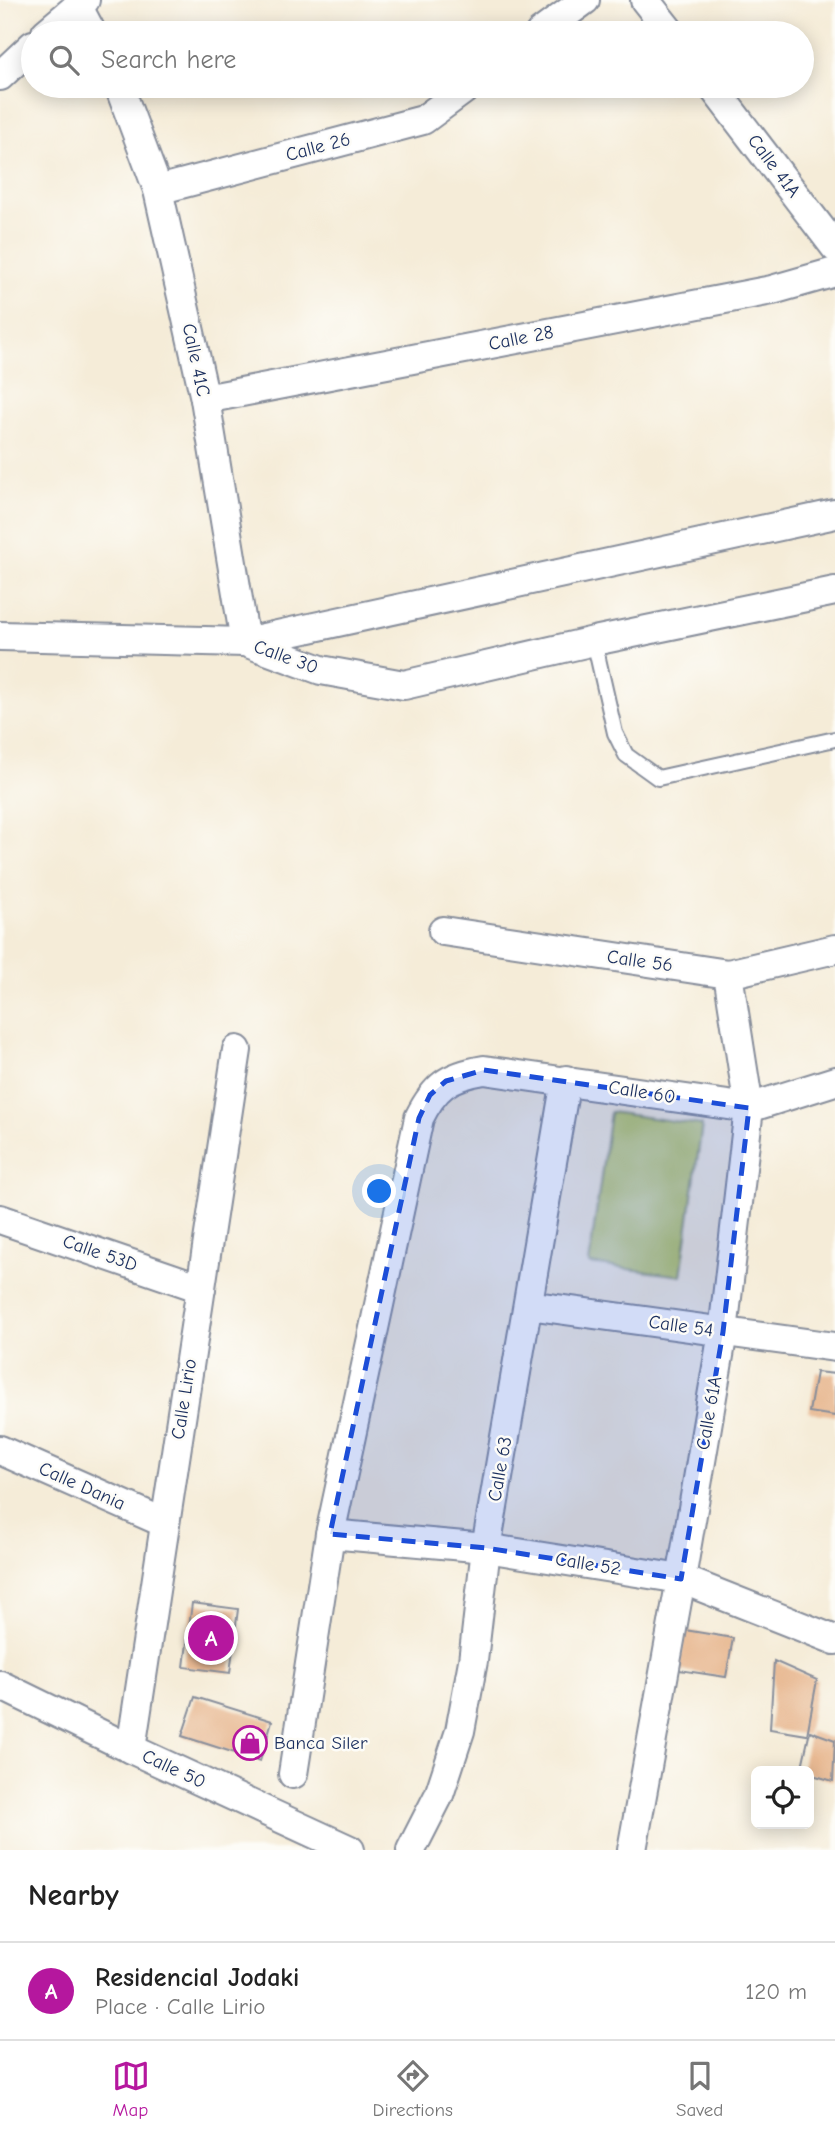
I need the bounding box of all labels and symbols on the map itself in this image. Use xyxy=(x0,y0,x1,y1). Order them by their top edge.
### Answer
street label: Calle 26 xyxy=(283,128,353,166)
street label: Calle 41A xyxy=(743,130,805,202)
street label: Calle 41C xyxy=(178,321,215,399)
street label: Calle 28 xyxy=(487,321,555,355)
street label: Calle 30 xyxy=(251,635,321,679)
street label: Calle 56 xyxy=(606,945,674,977)
street label: Calle 60 xyxy=(607,1076,677,1108)
your location xyxy=(362,1174,396,1208)
street label: Calle 53D xyxy=(60,1230,140,1276)
street label: Calle 54 xyxy=(647,1311,715,1341)
street label: Calle Lirio xyxy=(167,1357,201,1441)
street label: Calle 61A xyxy=(692,1374,726,1452)
street label: Calle 63 xyxy=(483,1435,517,1503)
street label: Calle Dania xyxy=(35,1457,129,1515)
street label: Calle 52 xyxy=(554,1548,622,1580)
pin: A xyxy=(188,1612,234,1664)
shop icon: Banca Siler xyxy=(231,1724,269,1762)
place label: Banca Siler xyxy=(274,1732,368,1754)
street label: Calle 50 xyxy=(139,1745,209,1793)

